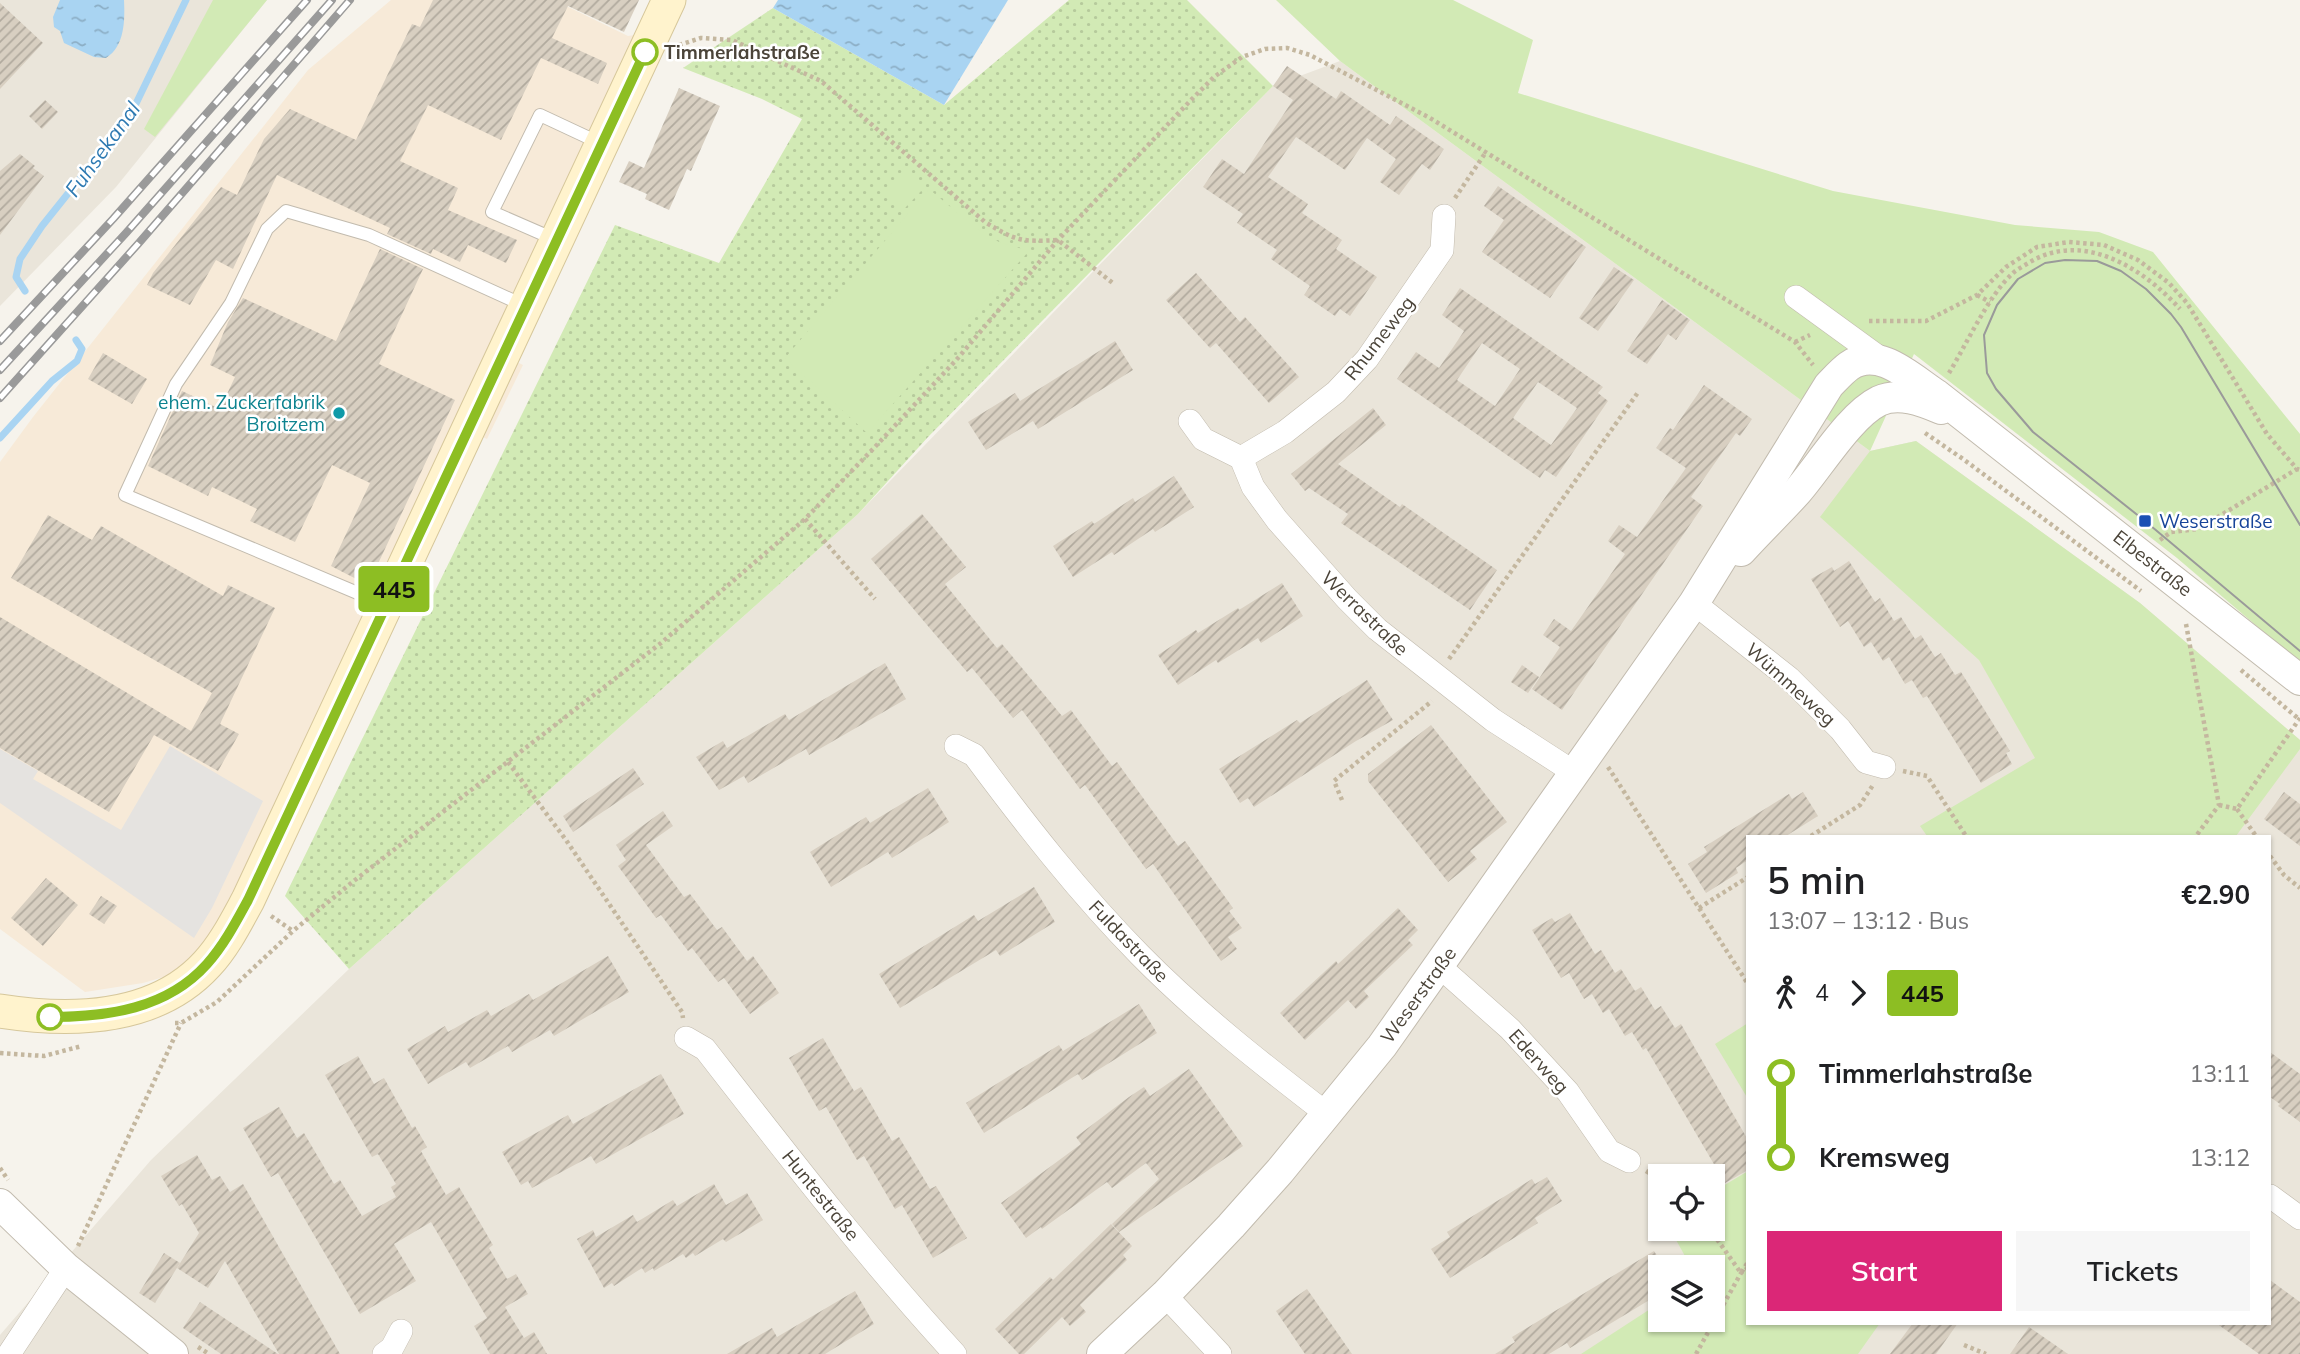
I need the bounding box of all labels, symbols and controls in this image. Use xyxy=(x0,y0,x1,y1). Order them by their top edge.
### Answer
marker: Timmerlahstraße xyxy=(632,39,658,65)
place label: Timmerlahstraße xyxy=(664,40,820,64)
water label: Fuhsekanal xyxy=(59,96,145,202)
street label: Rhumeweg xyxy=(1339,291,1419,385)
place label: ehem. Zuckerfabrik Broitzem xyxy=(158,390,325,436)
marker: ehem. Zuckerfabrik Broitzem xyxy=(331,405,347,421)
place label: Weserstraße xyxy=(2159,509,2272,533)
marker: Weserstraße xyxy=(2137,513,2153,529)
street label: Elbestraße xyxy=(2109,525,2197,601)
street label: Werrastraße xyxy=(1316,565,1414,661)
line badge: 445 xyxy=(354,566,434,612)
text: 445 xyxy=(372,574,416,604)
street label: Wümmeweg xyxy=(1741,637,1841,731)
text: 5 min xyxy=(1767,856,1866,904)
text: €2.90 xyxy=(2181,878,2250,911)
street label: Fuldastraße xyxy=(1084,895,1174,987)
text: 13:07 – 13:12 · Bus xyxy=(1767,906,1969,935)
street label: Weserstraße xyxy=(1375,942,1461,1048)
icon: walk xyxy=(1767,974,1805,1012)
icon: forward xyxy=(1839,974,1877,1012)
text: 4 xyxy=(1815,978,1829,1007)
text: 445 xyxy=(1901,978,1944,1008)
unlabelled marker xyxy=(37,1004,63,1030)
street label: Ederweg xyxy=(1504,1024,1574,1098)
text: Timmerlahstraße xyxy=(1819,1057,2032,1090)
text: 13:11 xyxy=(2190,1059,2250,1088)
text: Kremsweg xyxy=(1819,1141,1950,1174)
text: 13:12 xyxy=(2190,1143,2250,1172)
street label: Huntestraße xyxy=(777,1145,865,1245)
map controls xyxy=(1648,1164,1725,1332)
button: locate xyxy=(1648,1164,1725,1241)
button: Start xyxy=(1767,1231,2002,1311)
button: Tickets xyxy=(2016,1231,2250,1311)
button: layers xyxy=(1648,1255,1725,1332)

